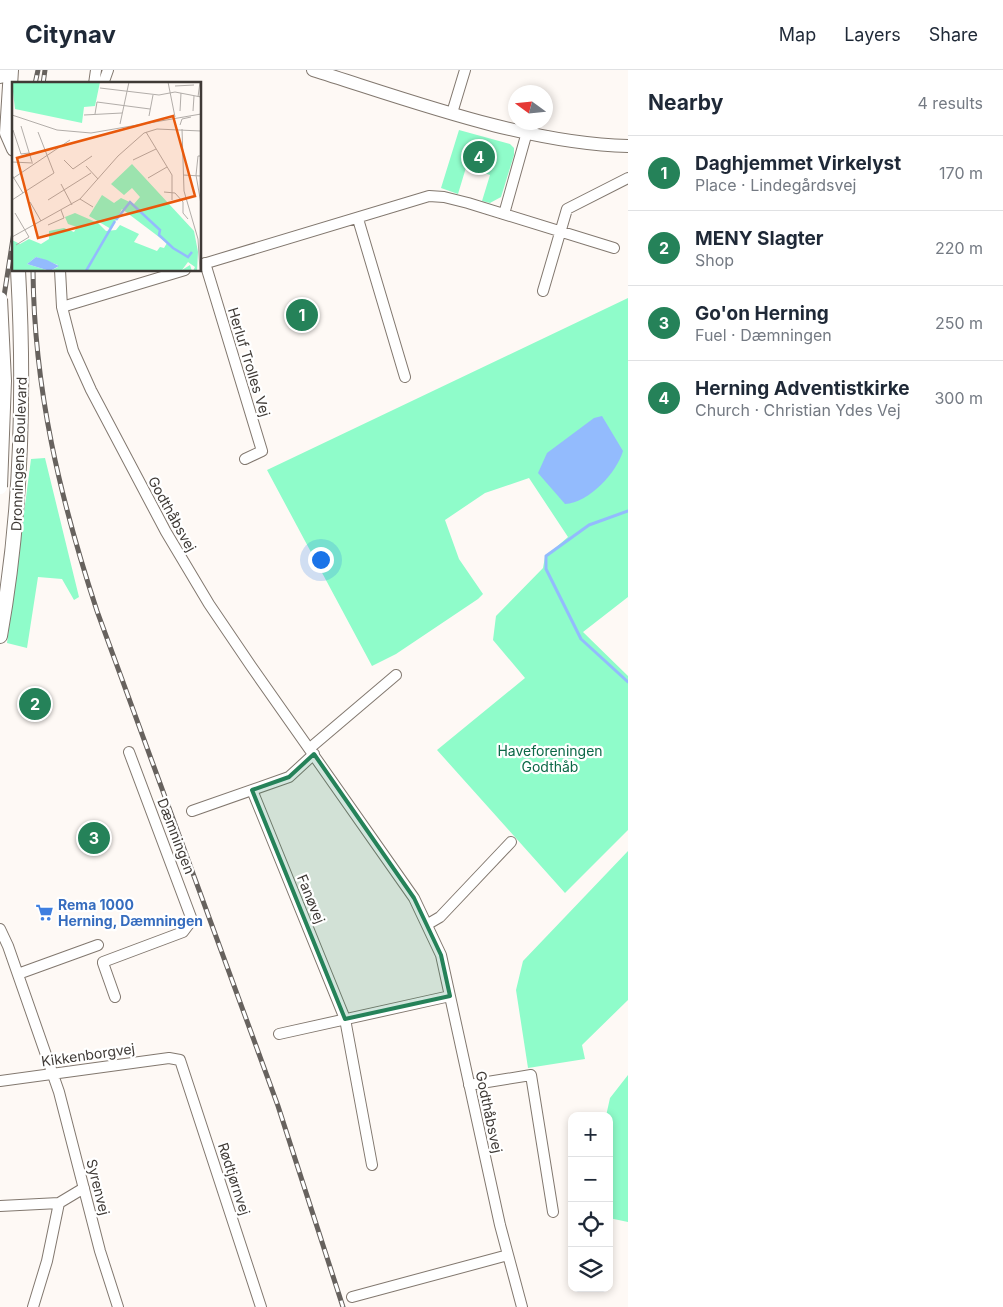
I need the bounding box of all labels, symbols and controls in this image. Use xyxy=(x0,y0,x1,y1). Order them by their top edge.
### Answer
text: Citynav xyxy=(25,20,116,49)
text: Map xyxy=(779,24,816,45)
text: Layers xyxy=(844,24,901,45)
text: Share xyxy=(929,24,978,45)
inset map xyxy=(12,82,201,271)
north arrow xyxy=(508,85,553,130)
text: Nearby xyxy=(648,90,723,115)
text: 4 results xyxy=(918,93,983,113)
pin: 4 xyxy=(463,138,495,176)
text: Daghjemmet Virkelyst xyxy=(695,152,901,175)
text: 1 xyxy=(661,163,667,183)
text: 170 m xyxy=(939,163,983,183)
text: Place · Lindegårdsvej xyxy=(695,175,856,195)
text: MENY Slagter xyxy=(695,227,824,250)
text: 2 xyxy=(659,238,669,258)
text: 220 m xyxy=(935,238,983,258)
text: Shop xyxy=(695,250,734,270)
pin: 1 xyxy=(286,296,318,334)
text: Go'on Herning xyxy=(695,302,829,325)
street label: Herluf Trolles Vej xyxy=(225,305,274,419)
text: 3 xyxy=(659,313,669,333)
text: 250 m xyxy=(935,313,983,333)
text: Fuel · Dæmningen xyxy=(695,325,832,345)
street label: Dronningens Boulevard xyxy=(7,376,30,531)
text: Herning Adventistkirke xyxy=(695,377,910,400)
text: 4 xyxy=(659,388,669,408)
text: 300 m xyxy=(934,388,983,408)
text: Church · Christian Ydes Vej xyxy=(695,400,901,420)
street label: Godthåbsvej xyxy=(145,473,200,554)
your location xyxy=(308,547,334,573)
pin: 2 xyxy=(19,685,51,723)
park label: Haveforeningen Godthåb xyxy=(497,742,603,775)
street label: Dæmningen xyxy=(154,795,199,876)
pin: 3 xyxy=(78,819,110,857)
street label: Fanøvej xyxy=(294,872,329,926)
place label: Rema 1000 Herning, Dæmningen xyxy=(58,896,203,929)
supermarket icon: Rema 1000 Herning, Dæmningen xyxy=(34,903,54,923)
street label: Kikkenborgvej xyxy=(40,1040,136,1069)
street label: Godthåbsvej xyxy=(472,1069,506,1154)
map controls xyxy=(568,1112,613,1292)
button: + xyxy=(568,1112,613,1157)
street label: Rødtjørnvej xyxy=(215,1140,254,1217)
street label: Syrenvej xyxy=(83,1157,114,1217)
button: − xyxy=(568,1157,613,1202)
button: locate xyxy=(568,1202,613,1247)
button: layers xyxy=(568,1247,613,1292)

